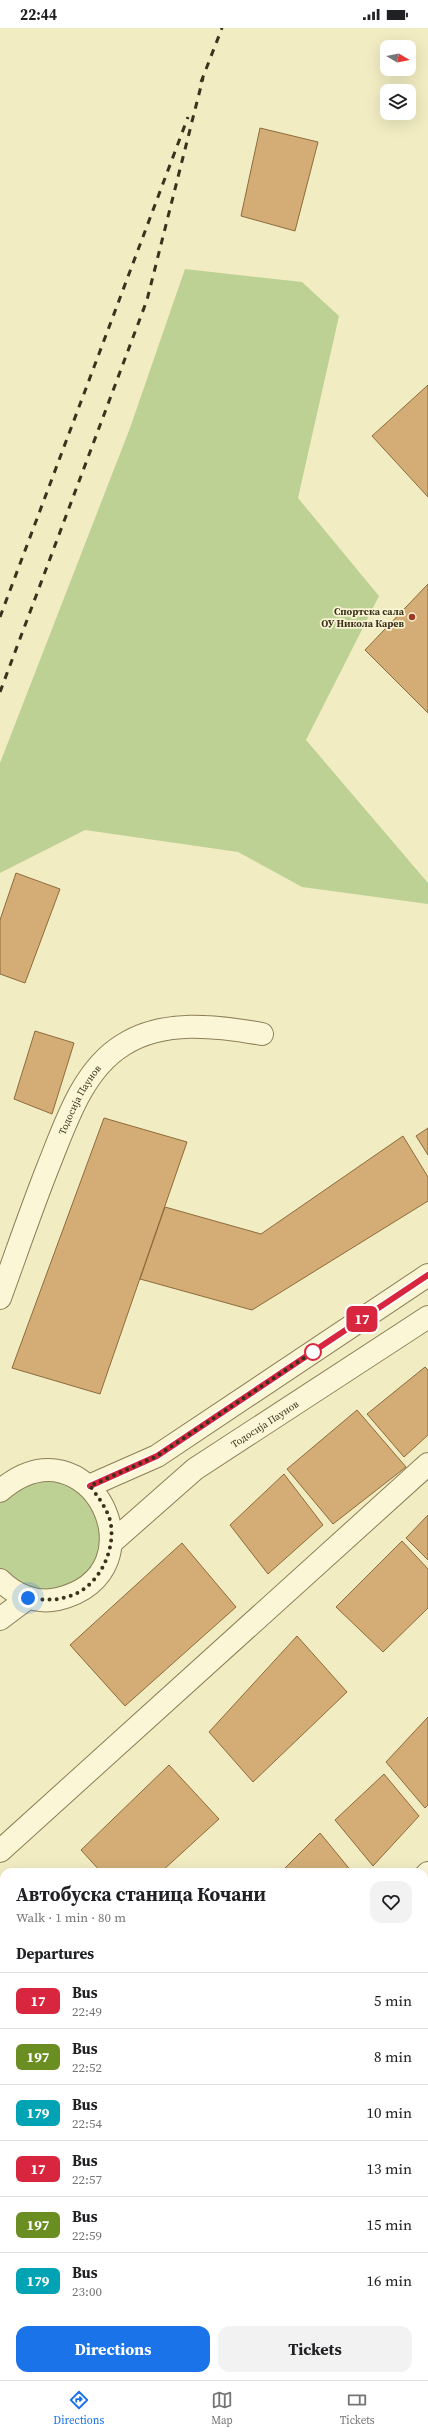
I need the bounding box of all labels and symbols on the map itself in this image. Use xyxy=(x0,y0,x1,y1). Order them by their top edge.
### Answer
north arrow xyxy=(380,40,416,76)
place label: Спортска сала ОУ Никола Карев xyxy=(321,605,405,630)
marker: Спортска сала ОУ Никола Карев xyxy=(407,612,417,622)
street label: Тодосија Паунов xyxy=(55,1062,104,1136)
line badge: 17 xyxy=(344,1306,380,1332)
unlabelled marker xyxy=(304,1343,322,1361)
street label: Тодосија Паунов xyxy=(228,1397,301,1450)
your location xyxy=(18,1588,38,1608)

